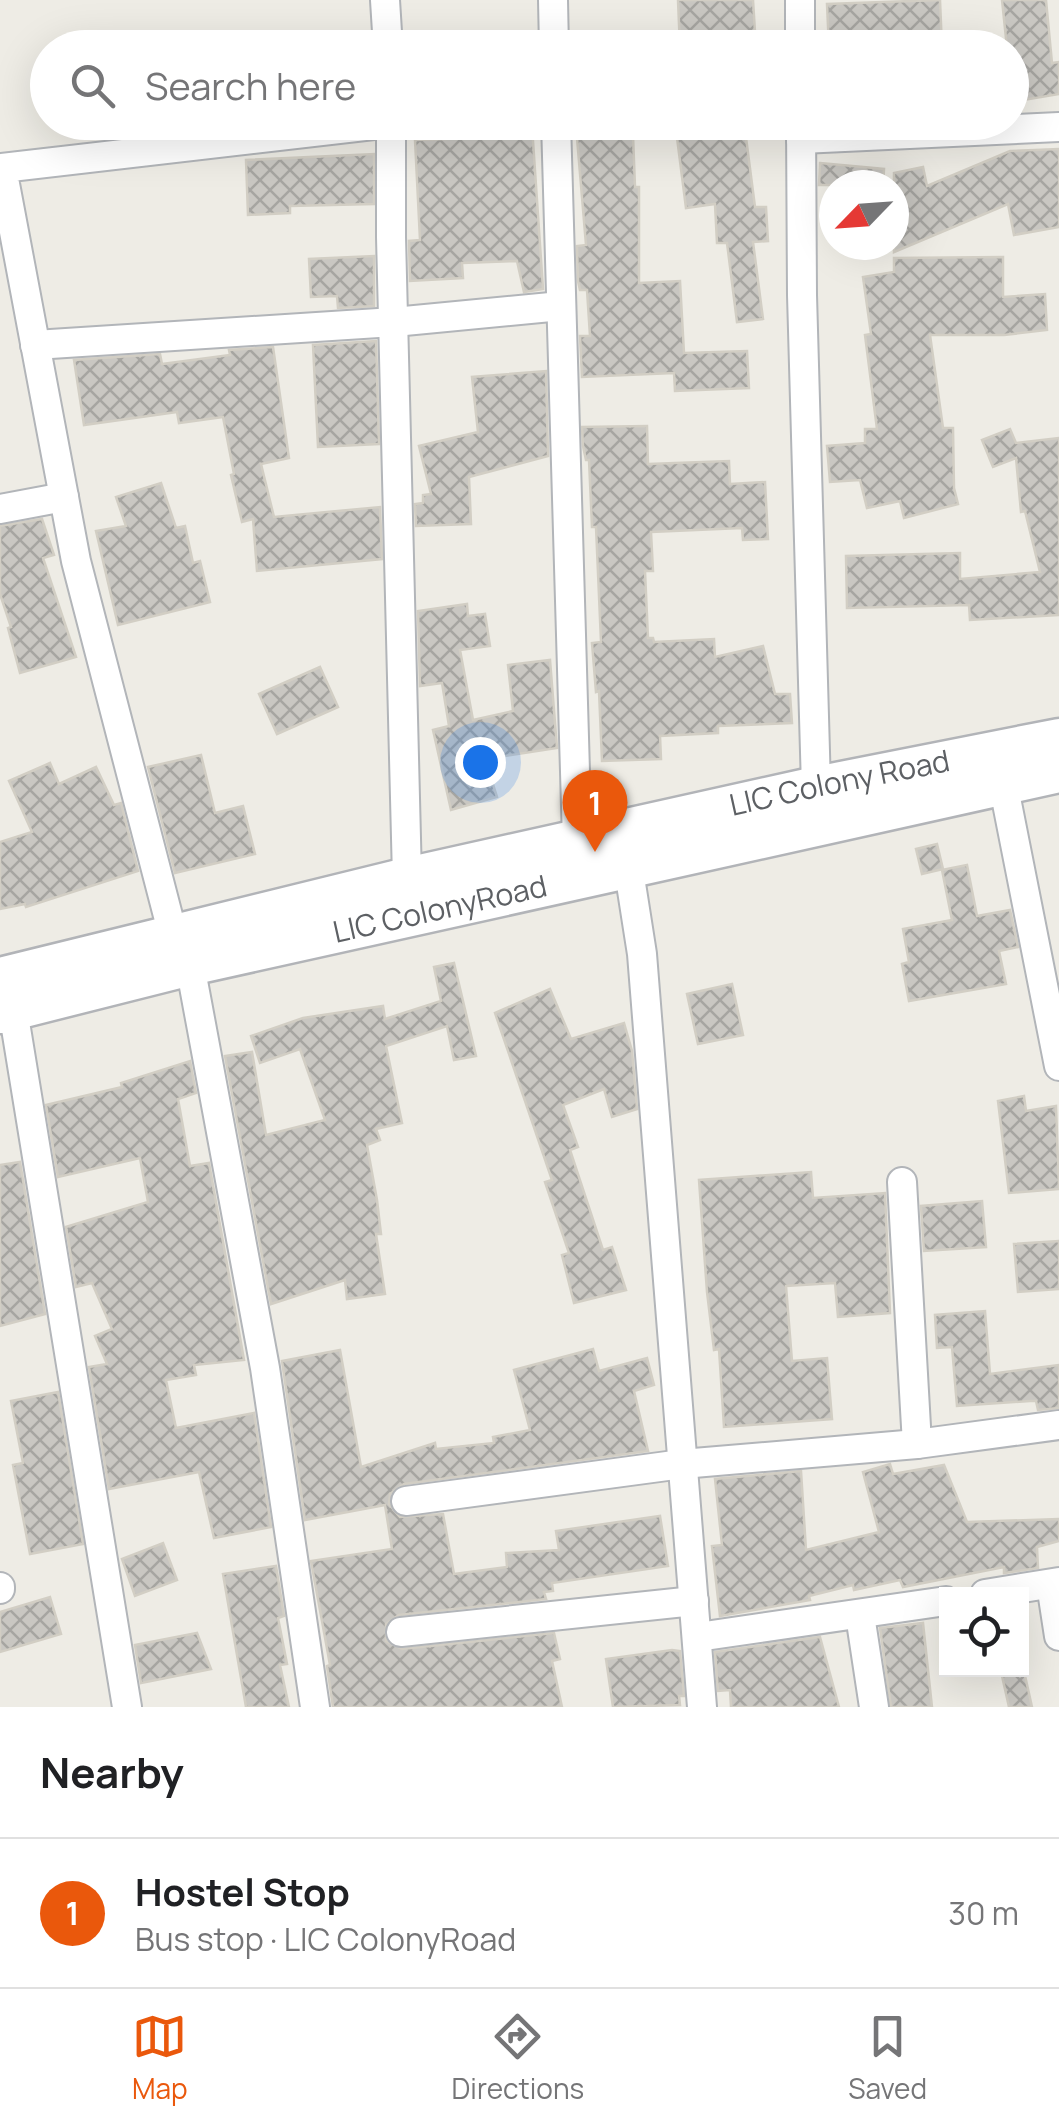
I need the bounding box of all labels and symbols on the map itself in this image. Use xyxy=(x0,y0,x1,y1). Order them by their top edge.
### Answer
north arrow xyxy=(819,170,909,260)
your location xyxy=(455,737,506,788)
street label: LIC Colony Road xyxy=(725,739,953,825)
pin: 1 xyxy=(562,770,628,852)
street label: LIC ColonyRoad xyxy=(329,864,550,952)

